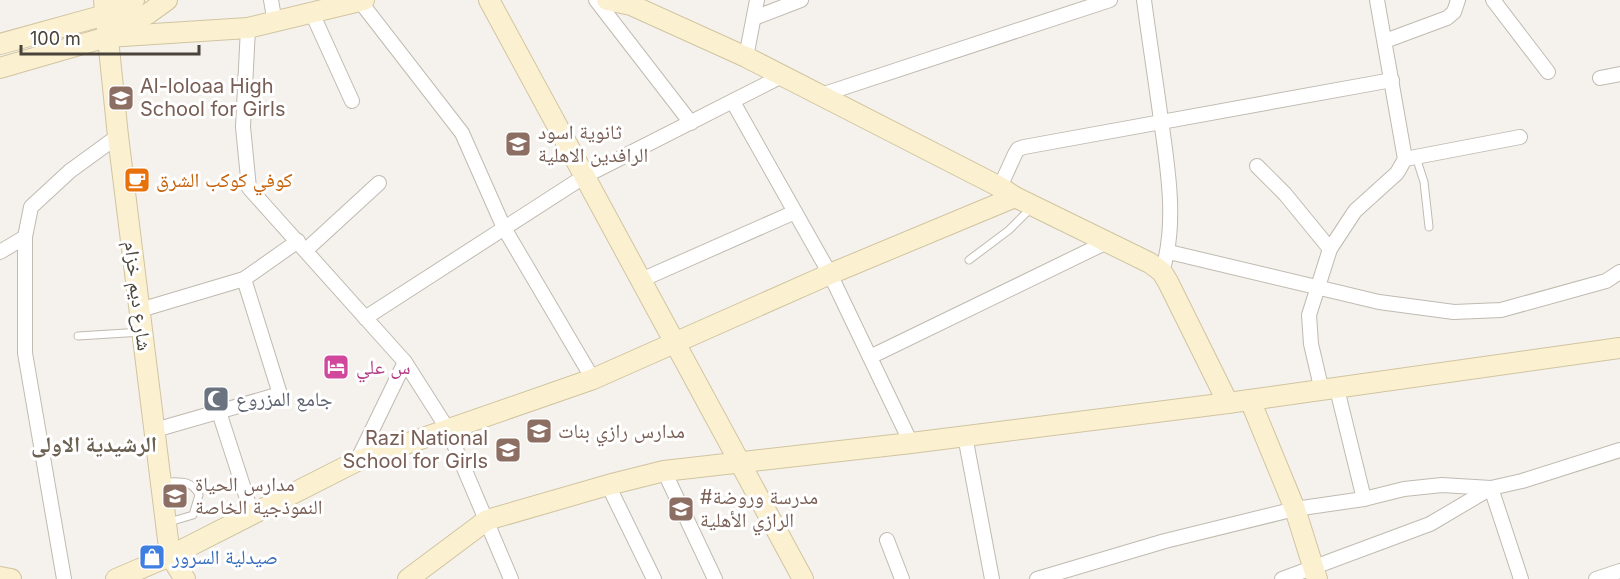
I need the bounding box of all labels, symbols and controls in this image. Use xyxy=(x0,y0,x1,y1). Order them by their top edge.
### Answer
scale bar xyxy=(21,18,200,56)
text: 100 m xyxy=(30,28,81,49)
place label: Al-loloaa High School for Girls xyxy=(140,74,286,121)
school or university icon: Al-loloaa High School for Girls xyxy=(106,83,136,113)
place label: ثانوية اسود الرافدين الاهلية xyxy=(538,120,648,167)
school or university icon: ثانوية اسود الرافدين الاهلية xyxy=(503,129,533,159)
cafe icon: كوفي كوكب الشرق xyxy=(122,165,152,195)
place label: كوفي كوكب الشرق xyxy=(156,168,293,196)
street label: شارع ديم خزام xyxy=(117,240,157,352)
hotel icon: س علي xyxy=(321,352,351,382)
place label: س علي xyxy=(356,355,411,383)
mosque icon: جامع المزروع xyxy=(201,384,231,414)
place label: جامع المزروع xyxy=(236,387,333,412)
school or university icon: مدارس رازي بنات xyxy=(524,416,554,446)
place label: مدارس رازي بنات xyxy=(558,419,685,447)
place label: Razi National School for Girls xyxy=(342,426,488,473)
district label: الرشيدية الاولى xyxy=(31,431,157,458)
school or university icon: Razi National School for Girls xyxy=(493,435,523,465)
place label: مدارس الحياة النموذجية الخاصة xyxy=(195,472,322,519)
school or university icon: مدارس الحياة النموذجية الخاصة xyxy=(160,481,190,511)
place label: #مدرسة وروضة الرازي الأهلية xyxy=(700,485,818,536)
school or university icon: #مدرسة وروضة الرازي الأهلية xyxy=(666,494,696,524)
shop icon: صيدلية السرور xyxy=(137,542,167,572)
place label: صيدلية السرور xyxy=(171,545,278,569)

